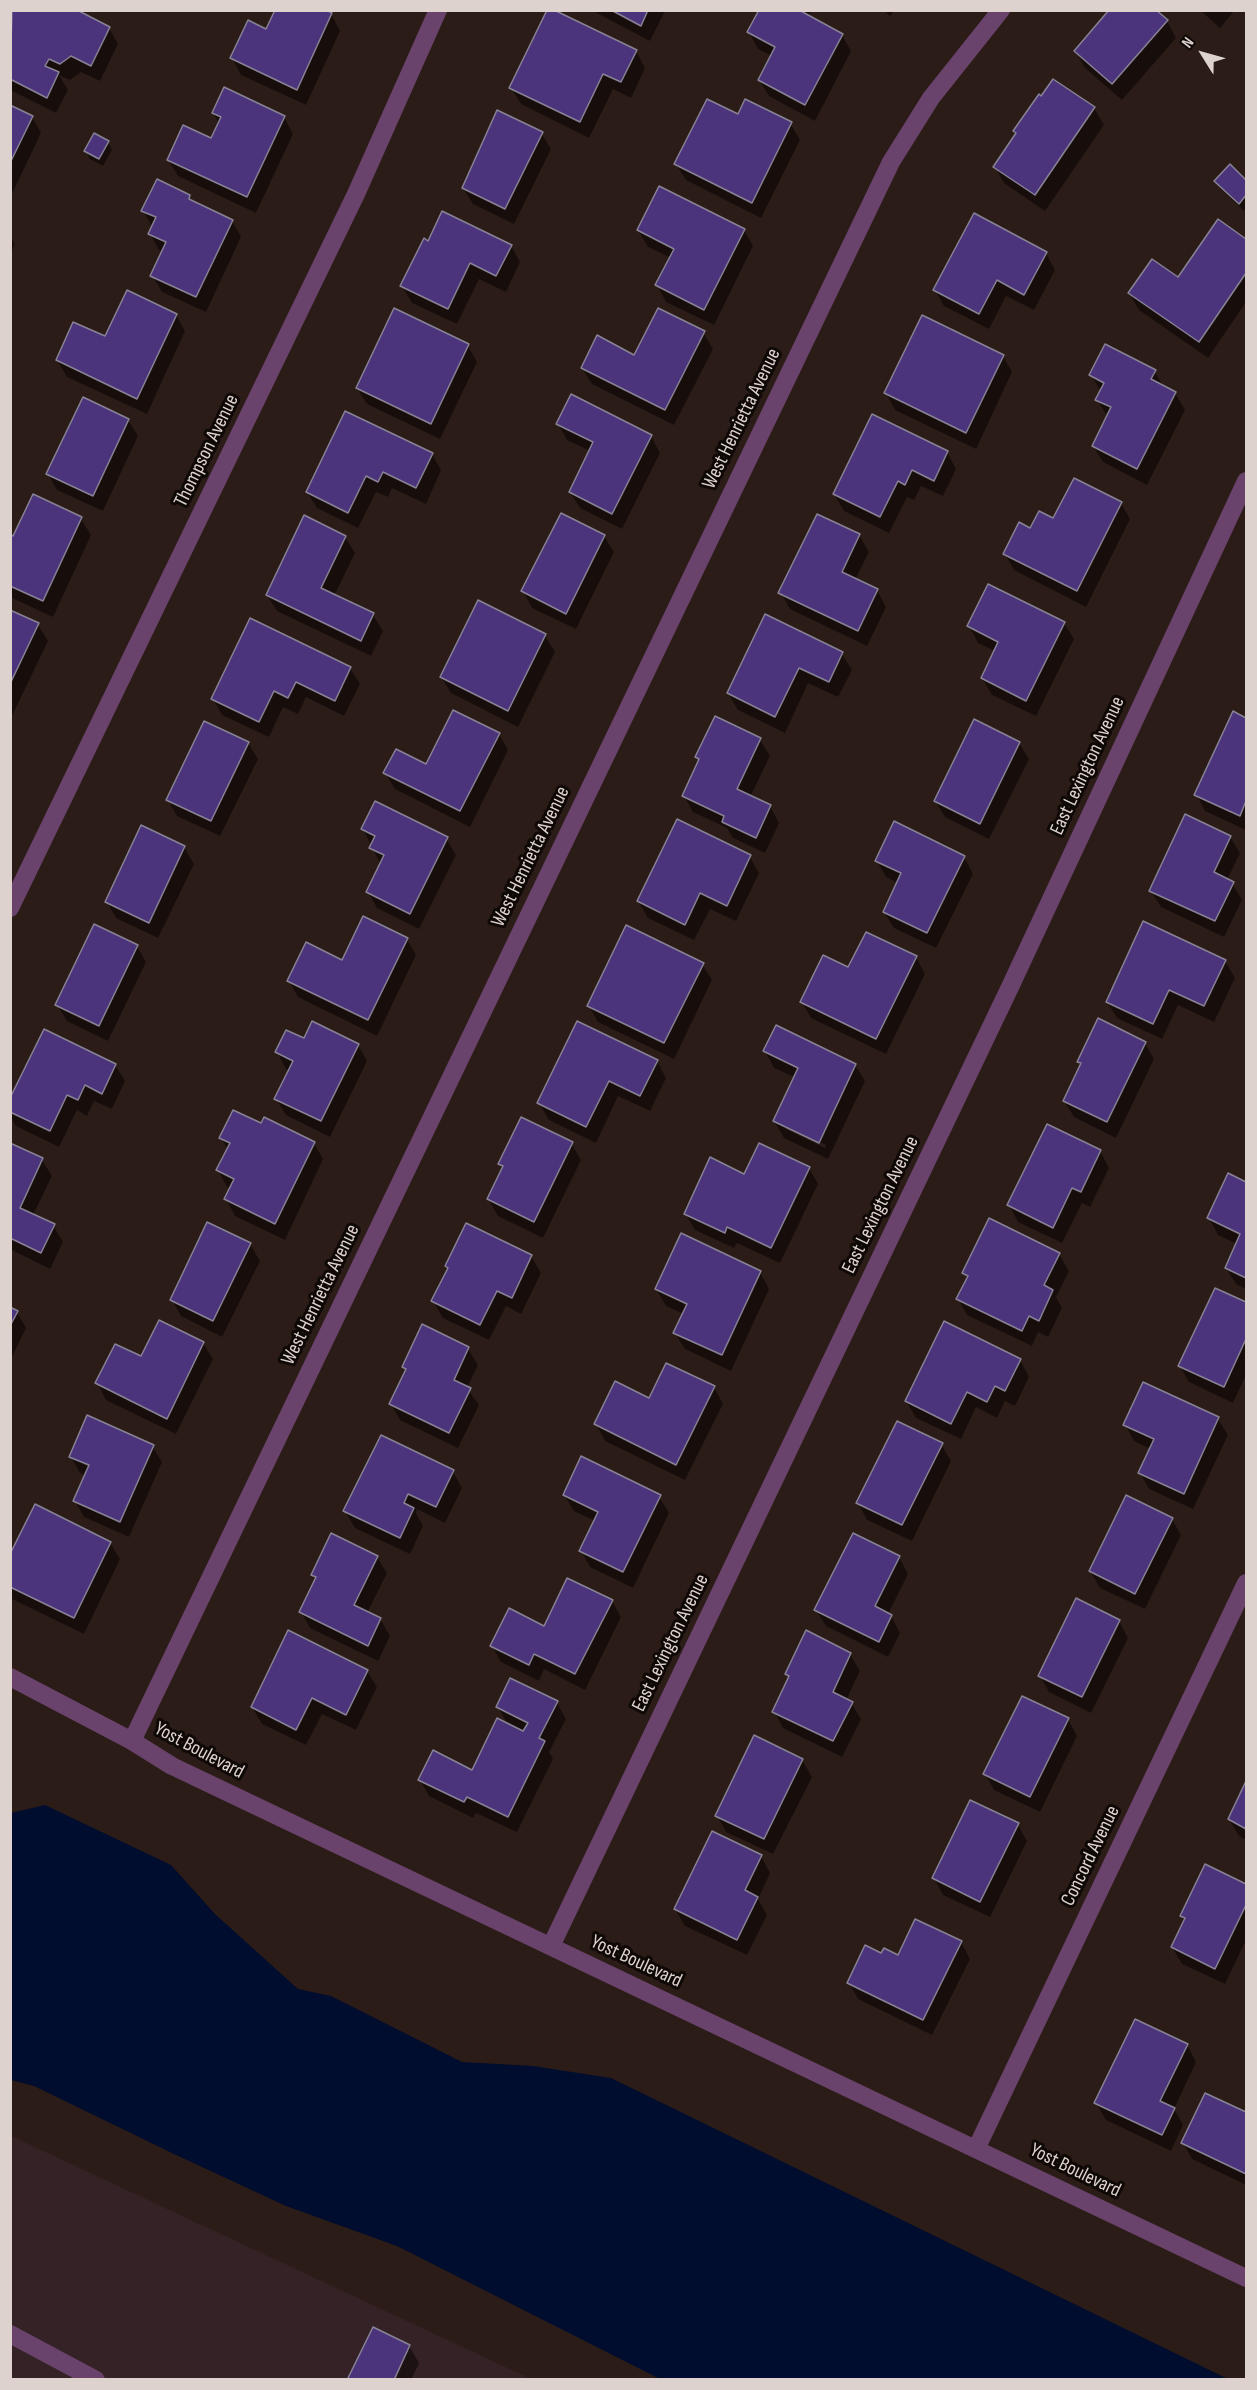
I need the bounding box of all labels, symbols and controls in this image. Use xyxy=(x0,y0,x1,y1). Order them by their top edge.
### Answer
north arrow xyxy=(1173,24,1233,84)
text: N xyxy=(1178,34,1198,52)
street label: West Henrietta Avenue xyxy=(698,345,786,493)
street label: Thompson Avenue xyxy=(169,391,245,511)
street label: East Lexington Avenue xyxy=(1045,693,1131,839)
street label: West Henrietta Avenue xyxy=(487,783,575,931)
street label: East Lexington Avenue xyxy=(837,1132,925,1278)
street label: West Henrietta Avenue xyxy=(277,1221,365,1369)
street label: East Lexington Avenue xyxy=(627,1570,715,1716)
street label: Yost Boulevard xyxy=(150,1717,248,1785)
street label: Concord Avenue xyxy=(1056,1802,1126,1910)
street label: Yost Boulevard xyxy=(586,1930,686,1994)
street label: Yost Boulevard xyxy=(1026,2139,1124,2203)

